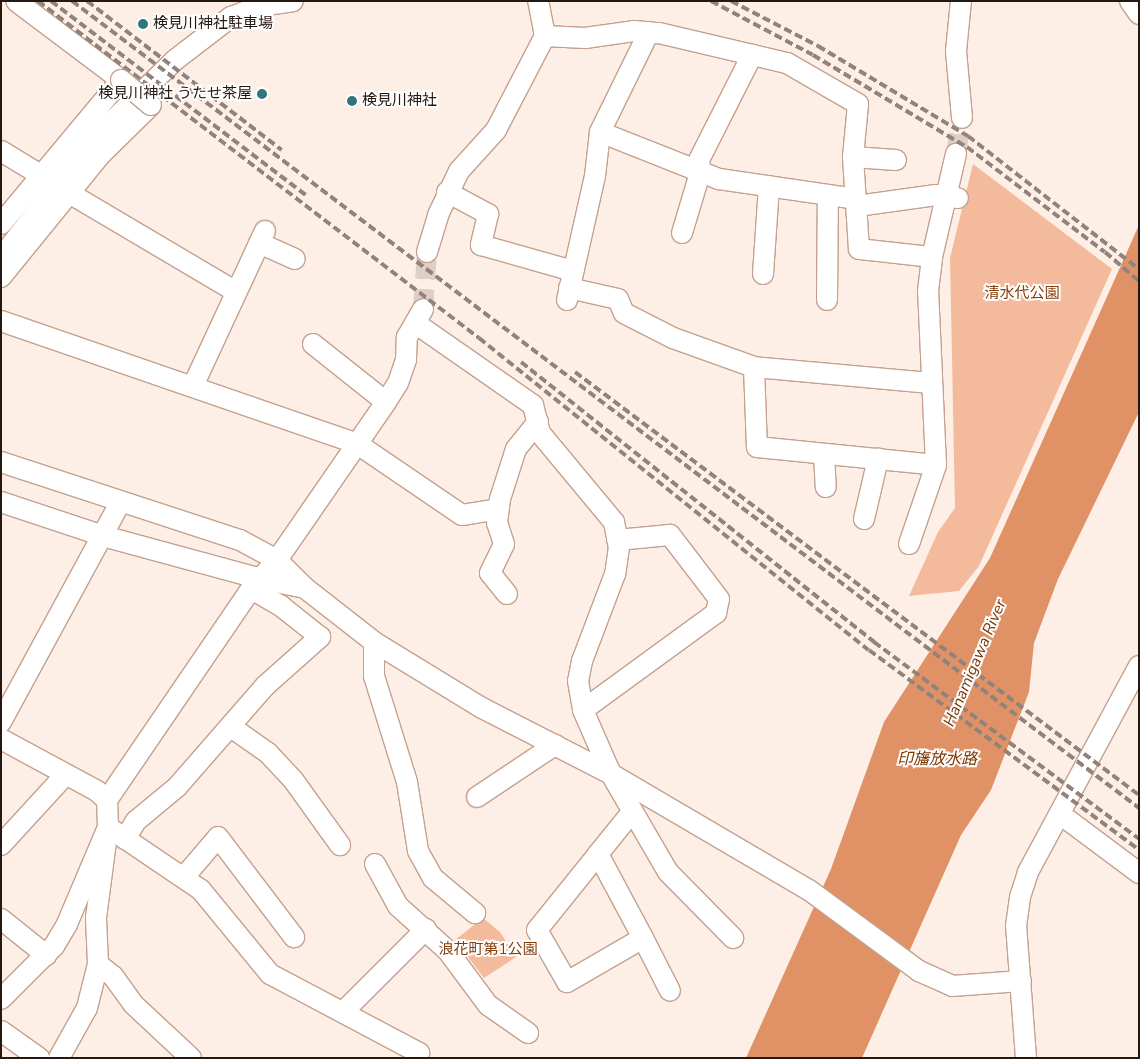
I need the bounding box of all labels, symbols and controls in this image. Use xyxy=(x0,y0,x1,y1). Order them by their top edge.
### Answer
place label: 検見川神社駐車場 xyxy=(153,15,273,33)
marker: 検見川神社駐車場 xyxy=(137,18,149,30)
place label: 検見川神社 うたせ茶屋 xyxy=(98,85,252,103)
marker: 検見川神社 うたせ茶屋 xyxy=(256,88,268,100)
place label: 検見川神社 xyxy=(362,92,437,110)
marker: 検見川神社 xyxy=(346,95,358,107)
park label: 清水代公園 xyxy=(985,285,1059,303)
water label: Hanamigawa River xyxy=(940,597,1010,729)
water label: 印旛放水路 xyxy=(897,749,977,769)
park label: 浪花町第1公園 xyxy=(439,941,537,959)

